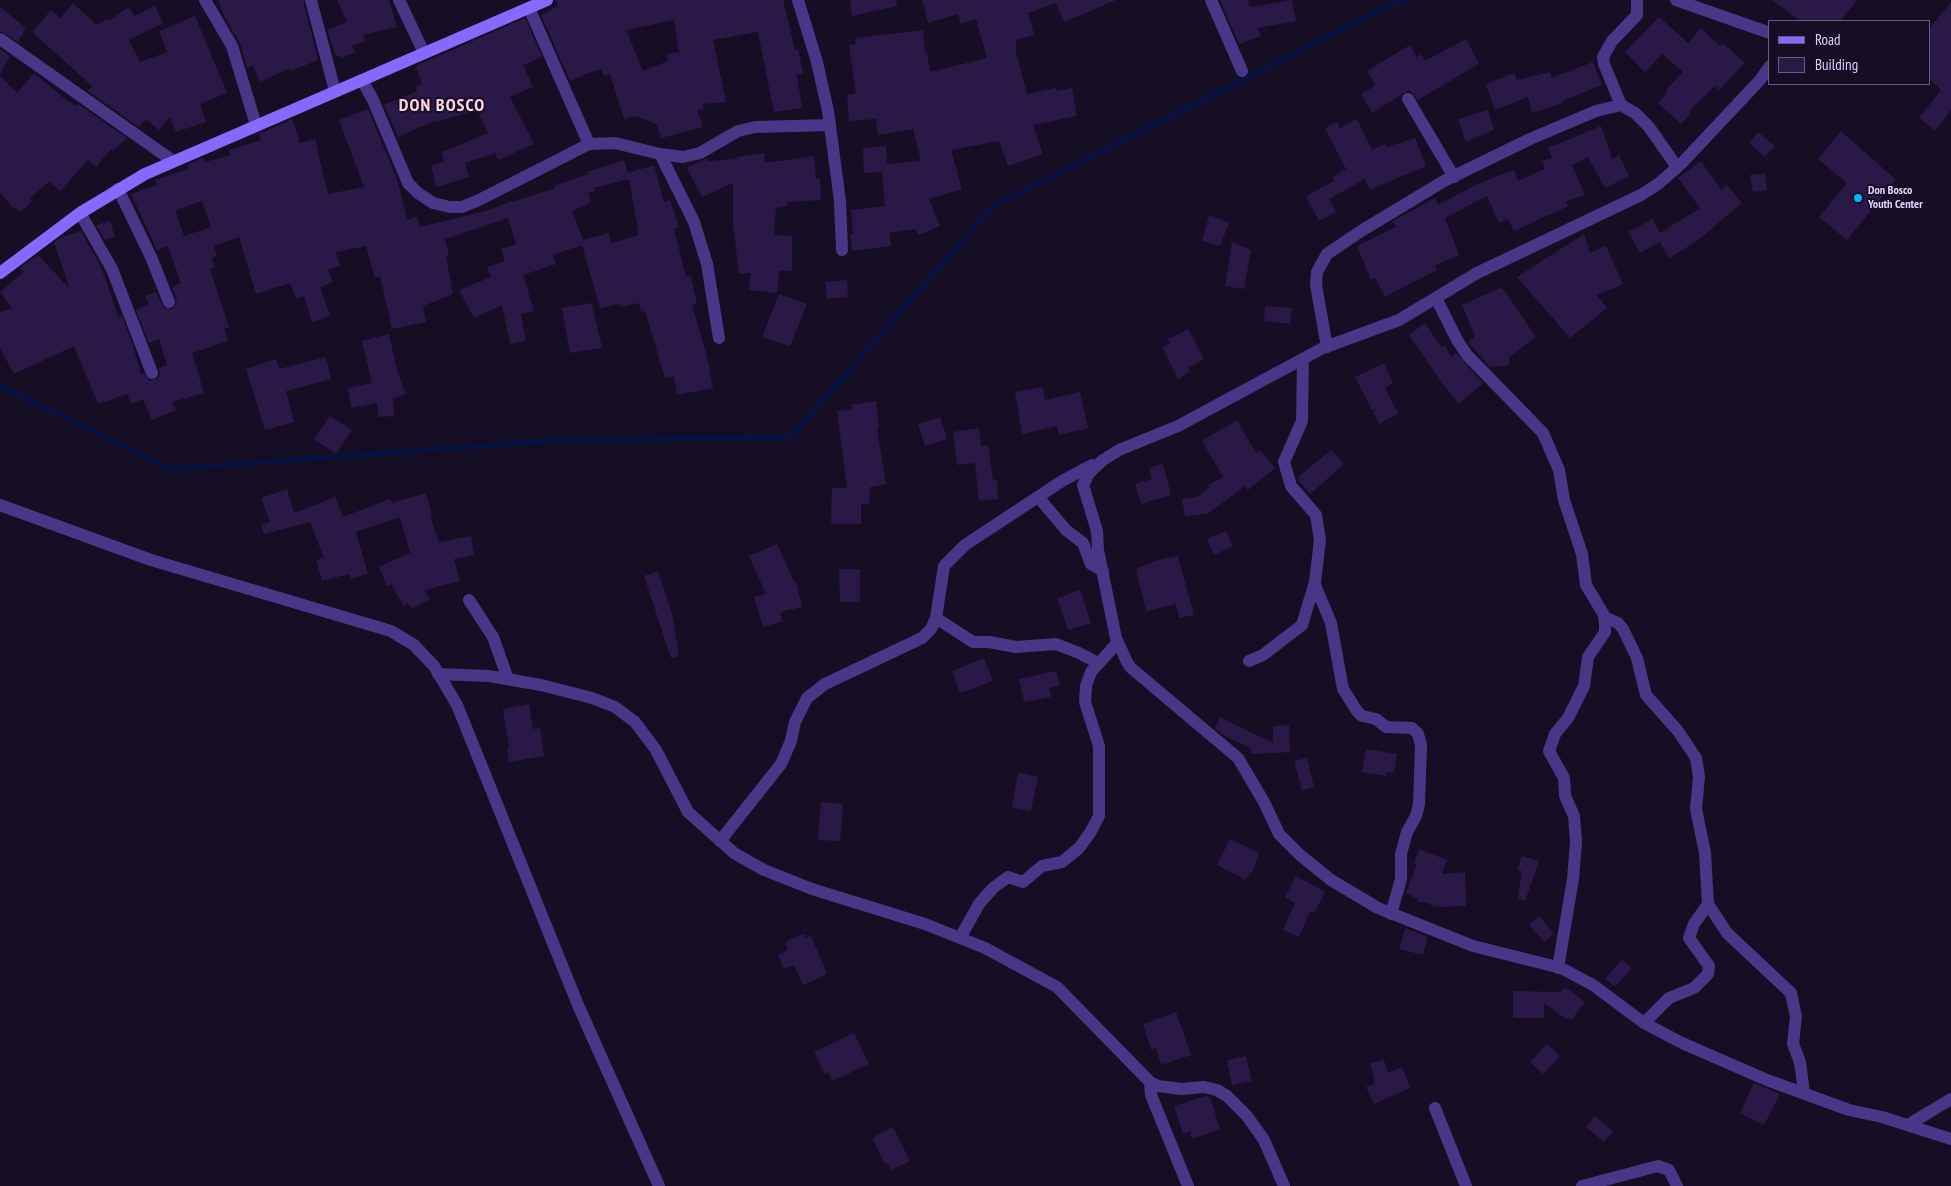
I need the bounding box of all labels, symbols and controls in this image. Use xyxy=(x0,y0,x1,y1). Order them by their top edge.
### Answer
legend xyxy=(1768,20,1931,85)
text: Road xyxy=(1815,30,1841,49)
text: Building xyxy=(1815,55,1858,74)
district label: DON BOSCO xyxy=(398,95,486,117)
place label: Don Bosco Youth Center xyxy=(1868,184,1923,212)
marker: Don Bosco Youth Center xyxy=(1852,192,1864,204)

